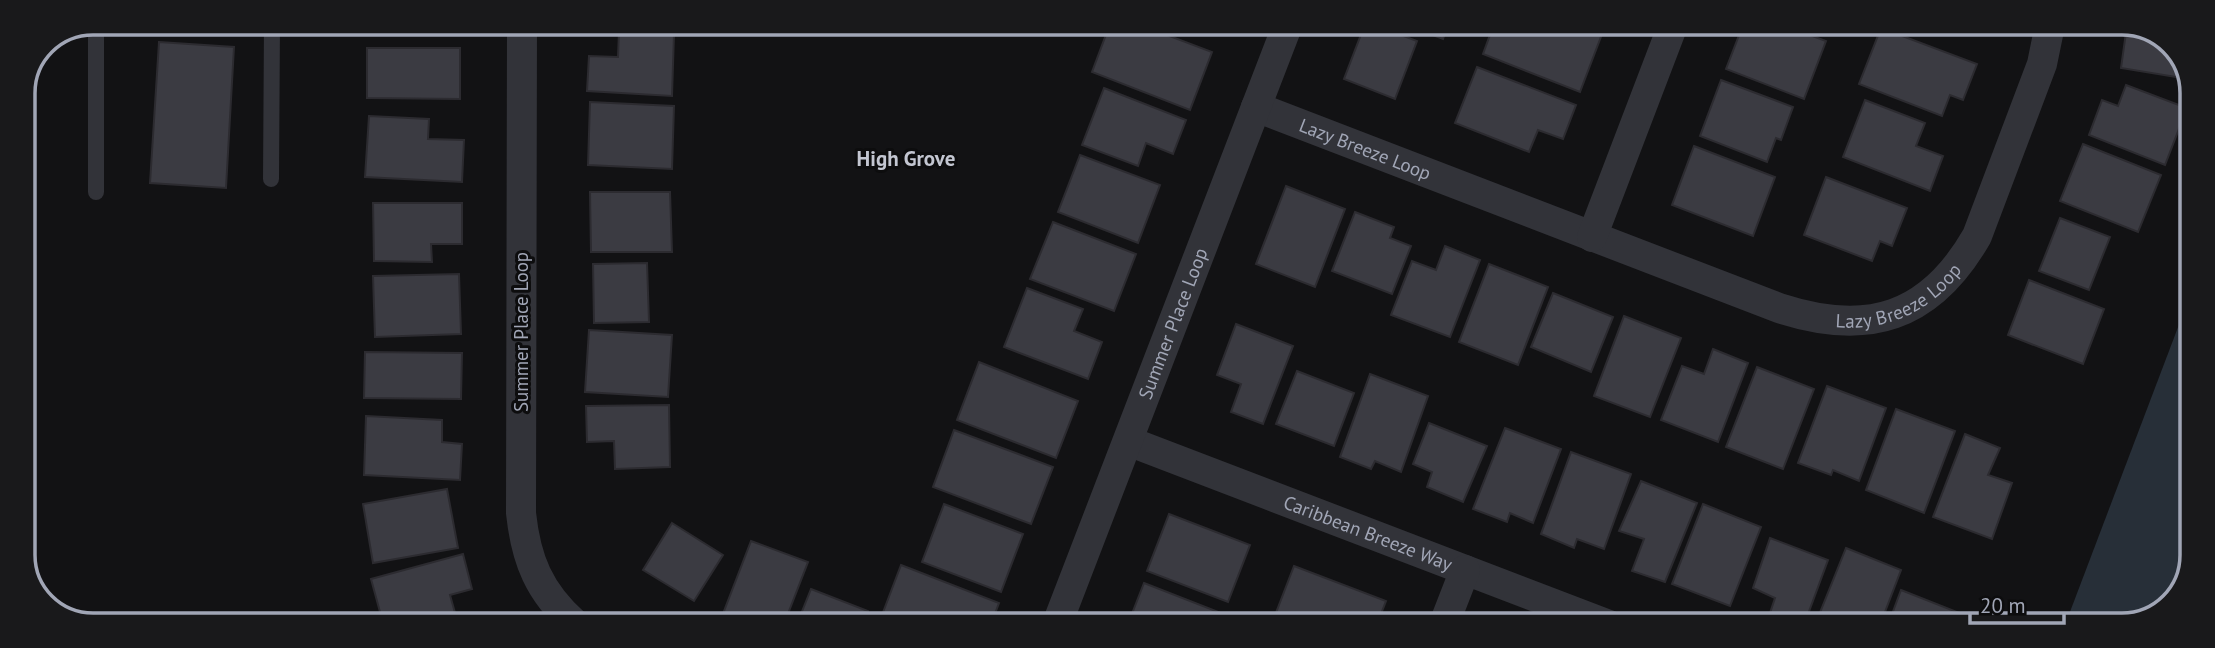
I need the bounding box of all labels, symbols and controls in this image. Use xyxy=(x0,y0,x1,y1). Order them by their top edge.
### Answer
street label: Lazy Breeze Loop xyxy=(1296,113,1435,185)
district label: High Grove xyxy=(857,145,955,172)
street label: Summer Place Loop xyxy=(1133,244,1213,403)
street label: Summer Place Loop xyxy=(509,252,533,412)
street label: Lazy Breeze Loop xyxy=(1835,258,1966,333)
street label: Caribbean Breeze Way xyxy=(1280,490,1456,576)
scale bar xyxy=(1970,582,2064,626)
text: 20 m xyxy=(1980,592,2026,619)

